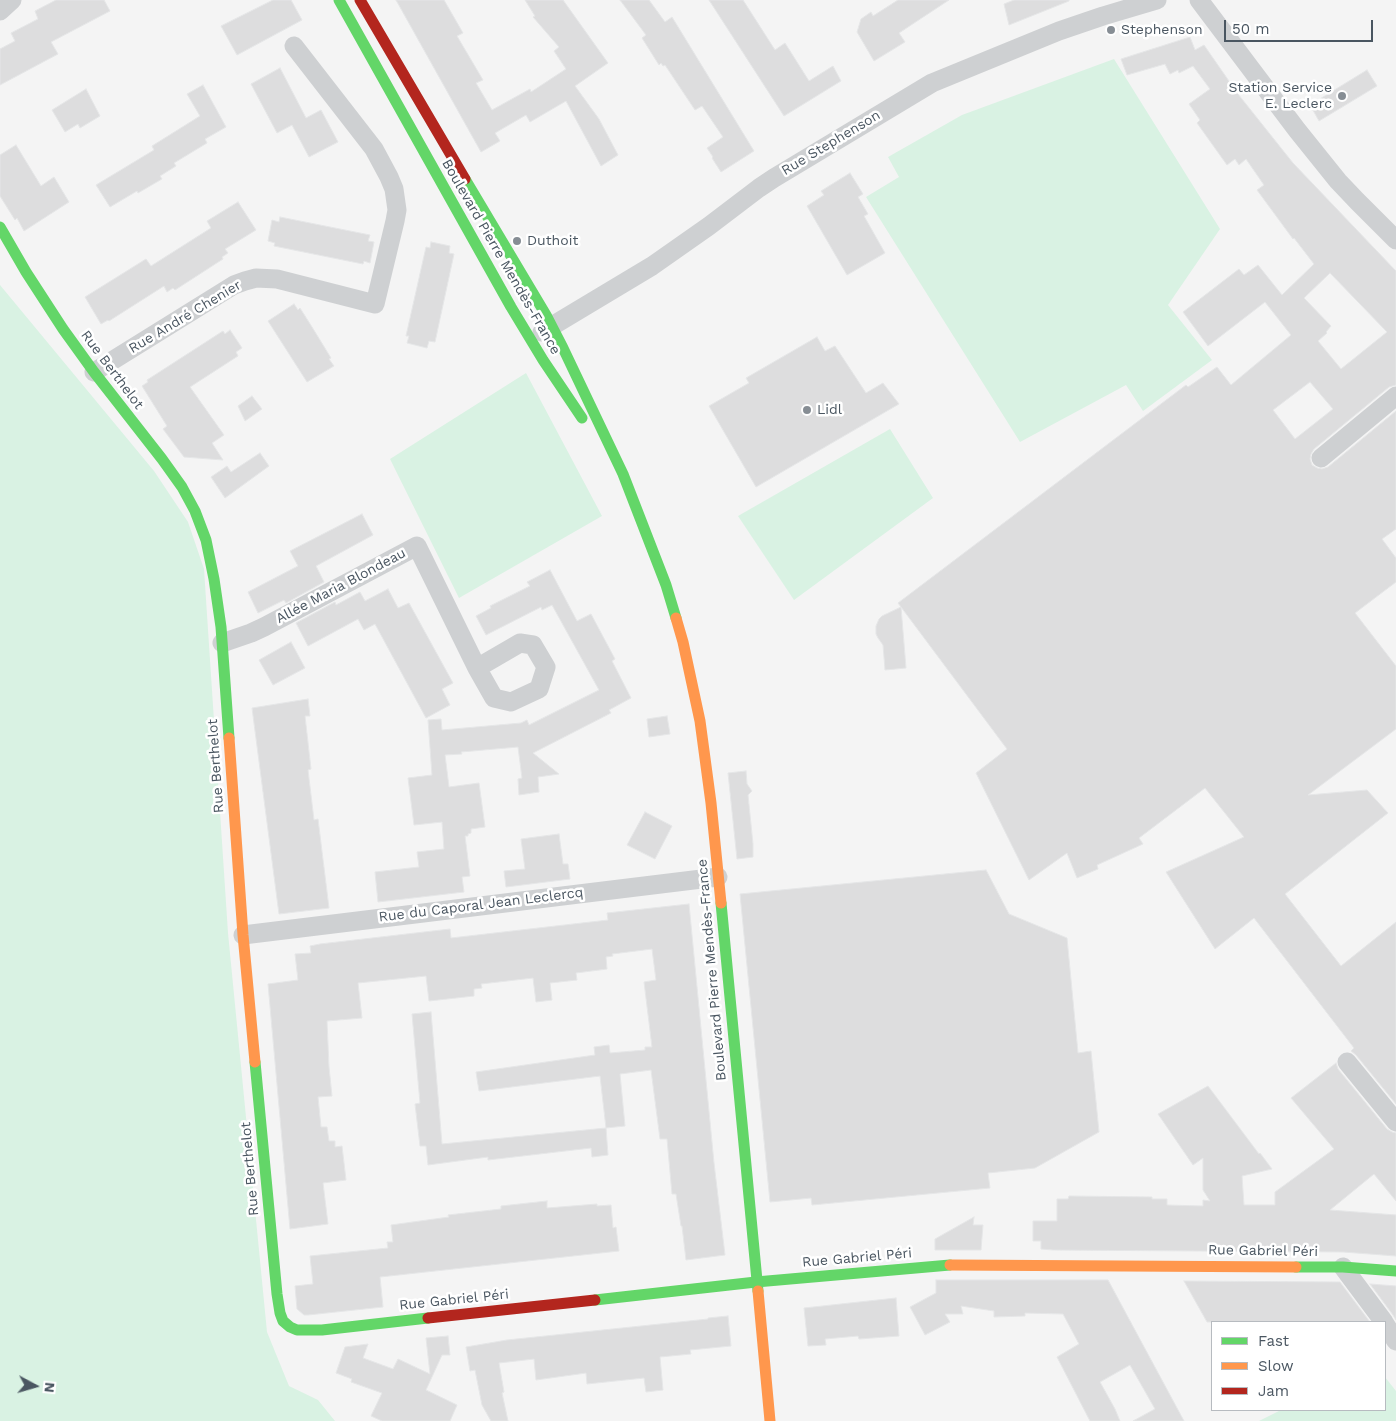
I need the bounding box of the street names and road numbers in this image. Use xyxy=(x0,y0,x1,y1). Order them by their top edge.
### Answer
street label: Rue Stephenson xyxy=(779,107,883,179)
street label: Boulevard Pierre Mendès-France xyxy=(438,156,564,358)
street label: Rue André Chenier xyxy=(126,277,244,357)
street label: Rue Berthelot xyxy=(77,327,147,413)
street label: Allée Maria Blondeau xyxy=(273,545,409,627)
street label: Rue Berthelot xyxy=(204,718,228,814)
street label: Boulevard Pierre Mendès-France xyxy=(694,858,730,1082)
street label: Rue du Caporal Jean Leclercq xyxy=(378,884,584,926)
street label: Rue Berthelot xyxy=(238,1121,262,1217)
street label: Rue Gabriel Péri xyxy=(1208,1242,1318,1260)
street label: Rue Gabriel Péri xyxy=(801,1245,913,1271)
street label: Rue Gabriel Péri xyxy=(398,1286,510,1314)

